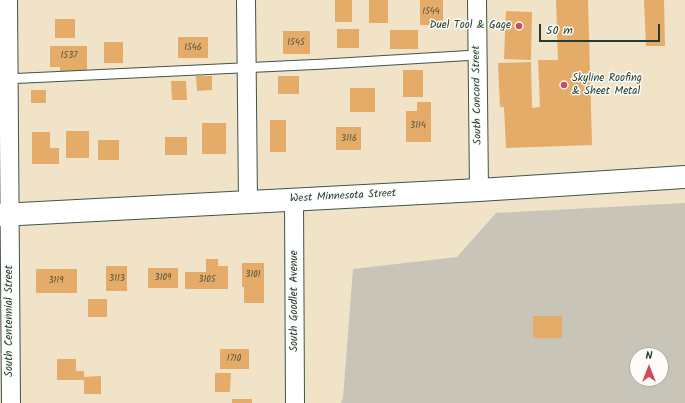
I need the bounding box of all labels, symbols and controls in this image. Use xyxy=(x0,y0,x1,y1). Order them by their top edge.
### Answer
house number: 1544 xyxy=(422,7,440,17)
scale bar xyxy=(541,16,662,42)
place label: Duel Tool & Gage xyxy=(429,19,511,33)
marker: Duel Tool & Gage xyxy=(514,21,524,31)
text: 50 m xyxy=(546,21,573,40)
house number: 1545 xyxy=(287,38,305,48)
house number: 1546 xyxy=(184,43,202,53)
street label: South Concord Street xyxy=(471,45,485,145)
house number: 1537 xyxy=(61,51,77,61)
place label: Skyline Roofing & Sheet Metal xyxy=(572,72,642,98)
marker: Skyline Roofing & Sheet Metal xyxy=(559,80,569,90)
house number: 3114 xyxy=(410,121,426,131)
house number: 3116 xyxy=(341,134,357,144)
street label: West Minnesota Street xyxy=(290,188,396,206)
street label: South Goodlet Avenue xyxy=(288,250,302,352)
street label: South Centennial Street xyxy=(3,265,17,377)
house number: 3101 xyxy=(245,270,261,280)
house number: 3109 xyxy=(155,273,171,283)
house number: 3113 xyxy=(109,274,125,284)
house number: 3105 xyxy=(198,275,216,285)
house number: 3119 xyxy=(48,276,64,286)
north arrow xyxy=(629,347,669,387)
text: N xyxy=(646,347,652,365)
house number: 1710 xyxy=(227,354,241,364)

